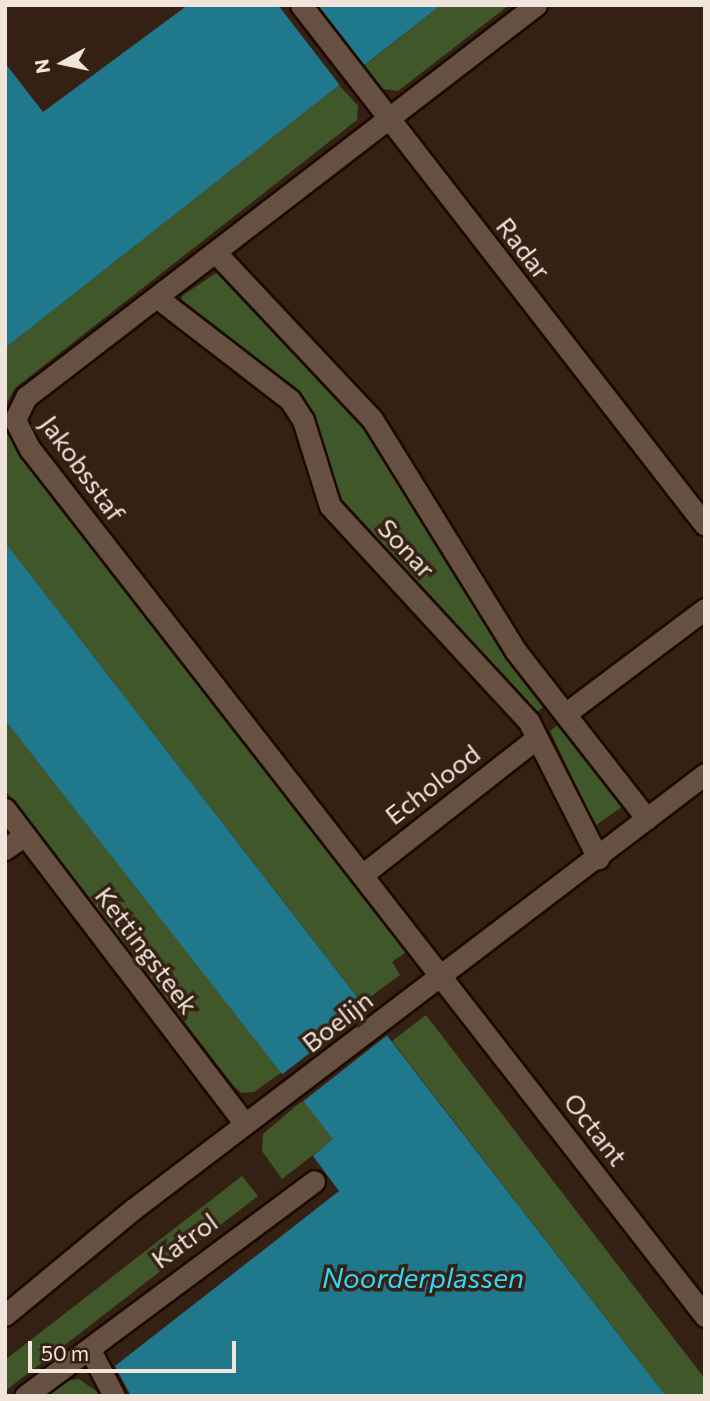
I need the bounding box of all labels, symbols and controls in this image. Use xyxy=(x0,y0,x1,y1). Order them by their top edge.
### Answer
north arrow xyxy=(28,28,98,98)
text: N xyxy=(29,58,54,75)
street label: Radar xyxy=(490,211,558,285)
street label: Jakobsstaf xyxy=(34,409,132,527)
street label: Sonar xyxy=(372,512,442,584)
street label: Echolood xyxy=(378,737,486,831)
street label: Kettingsteek xyxy=(89,880,205,1020)
street label: Boelijn xyxy=(296,984,378,1058)
street label: Octant xyxy=(558,1086,634,1172)
street label: Katrol xyxy=(145,1206,223,1274)
water label: Noorderplassen xyxy=(322,1260,524,1294)
scale bar xyxy=(32,1328,240,1372)
text: 50 m xyxy=(41,1340,89,1365)

